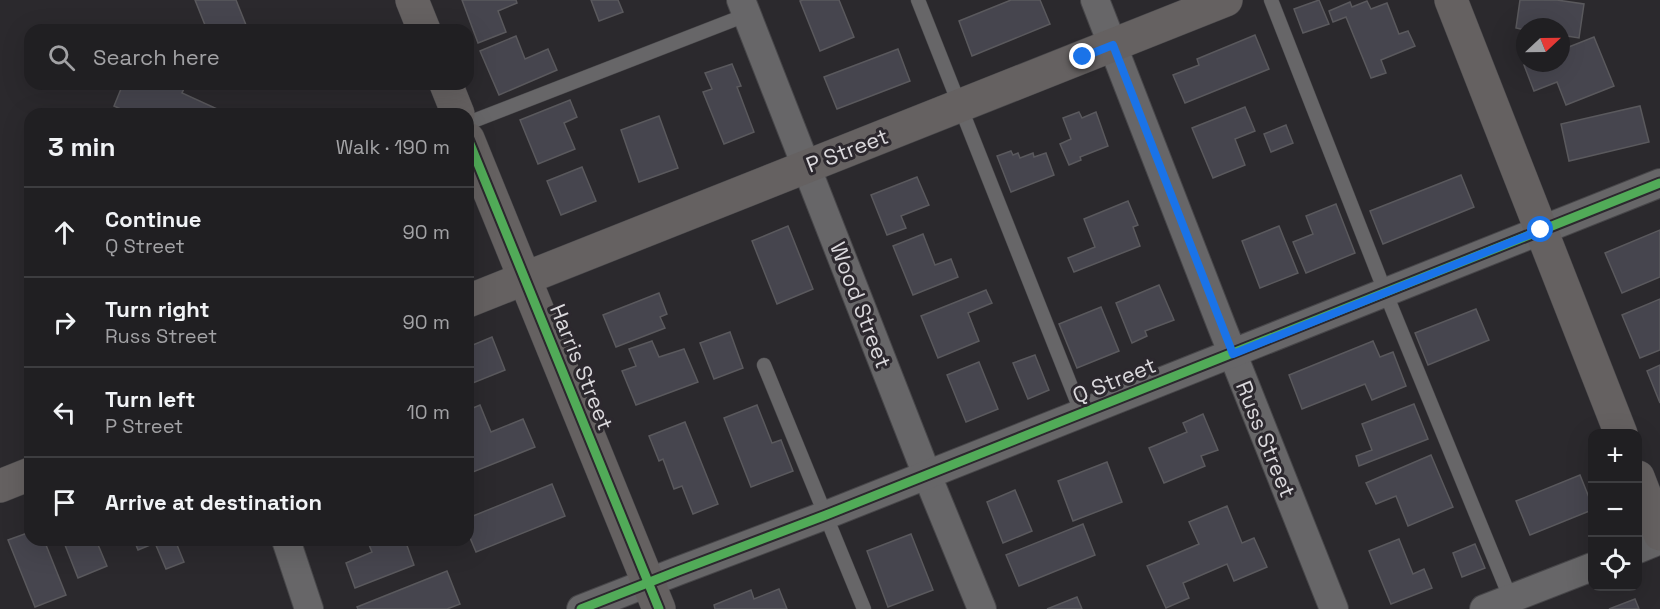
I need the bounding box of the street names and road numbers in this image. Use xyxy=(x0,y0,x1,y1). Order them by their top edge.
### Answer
street label: P Street xyxy=(802,122,892,178)
street label: Wood Street xyxy=(824,238,898,372)
street label: Harris Street xyxy=(544,300,620,434)
street label: Q Street xyxy=(1068,351,1160,409)
street label: Russ Street xyxy=(1230,377,1302,501)

